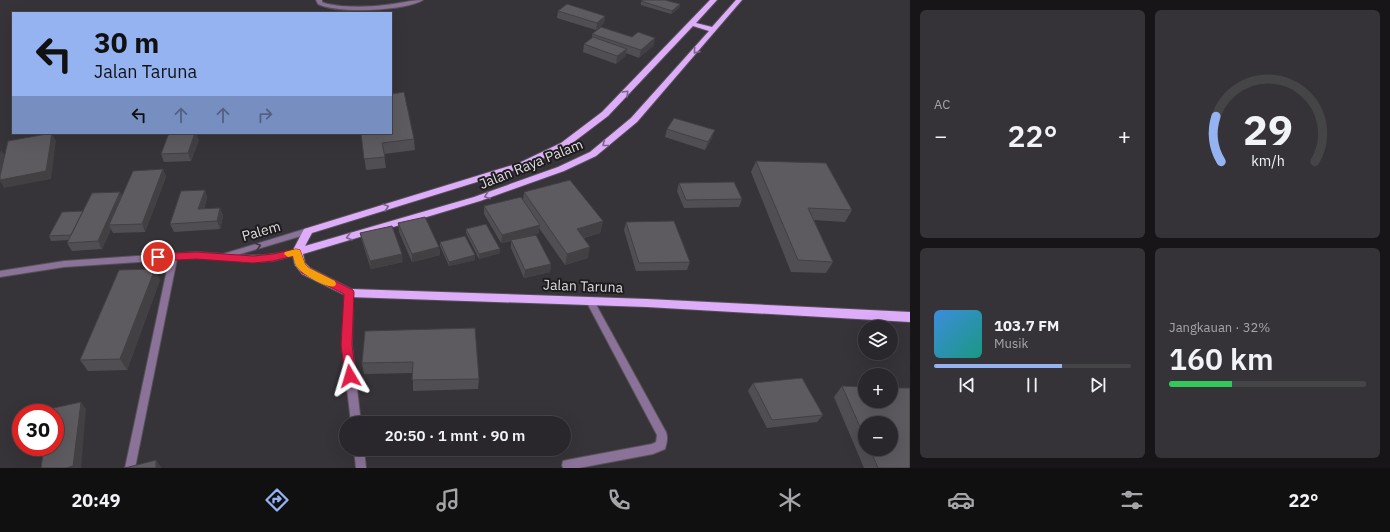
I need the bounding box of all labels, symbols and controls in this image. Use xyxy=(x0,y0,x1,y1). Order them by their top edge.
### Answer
text: 30 m xyxy=(94,24,159,61)
icon: left xyxy=(28,28,80,80)
one-way arrow xyxy=(693,46,700,54)
text: Jalan Taruna xyxy=(94,60,197,83)
one-way arrow xyxy=(621,90,628,98)
text: AC xyxy=(934,96,950,113)
text: 29 xyxy=(1243,102,1292,156)
icon: left xyxy=(128,104,150,126)
icon: ahead xyxy=(170,104,192,126)
icon: ahead xyxy=(212,104,234,126)
icon: right xyxy=(254,104,276,126)
text: 22° xyxy=(1007,116,1058,155)
text: − xyxy=(934,121,947,150)
text: + xyxy=(1118,121,1131,150)
street label: Jalan Raya Palam xyxy=(477,135,585,193)
one-way arrow xyxy=(603,139,610,146)
text: km/h xyxy=(1251,151,1284,170)
one-way arrow xyxy=(484,191,491,199)
one-way arrow xyxy=(382,203,389,212)
street label: Palem xyxy=(240,217,282,245)
one-way arrow xyxy=(346,232,352,240)
pin xyxy=(141,240,175,274)
one-way arrow xyxy=(255,242,262,251)
icon: arrive xyxy=(147,246,169,268)
street label: Jalan Taruna xyxy=(543,276,624,296)
text: 103.7 FM xyxy=(994,316,1059,335)
text: Jangkauan · 32% xyxy=(1169,319,1270,336)
map controls xyxy=(858,320,898,456)
button: layers xyxy=(858,320,898,360)
text: Musik xyxy=(994,335,1028,352)
text: 160 km xyxy=(1169,339,1274,378)
position arrow xyxy=(329,355,371,397)
button: + xyxy=(858,368,898,408)
icon: previous xyxy=(956,374,978,396)
icon: pause xyxy=(1021,374,1043,396)
icon: next xyxy=(1087,374,1109,396)
speed limit sign: 30 xyxy=(12,404,64,456)
button: − xyxy=(858,416,898,456)
text: 20:50 · 1 mnt · 90 m xyxy=(385,426,525,445)
icon: directions xyxy=(263,486,291,514)
icon: music xyxy=(434,486,462,514)
icon: phone xyxy=(605,486,633,514)
icon: climate xyxy=(776,486,804,514)
icon: car xyxy=(947,486,975,514)
icon: filters xyxy=(1118,486,1146,514)
text: 20:49 xyxy=(71,489,121,512)
text: 22° xyxy=(1288,489,1319,512)

